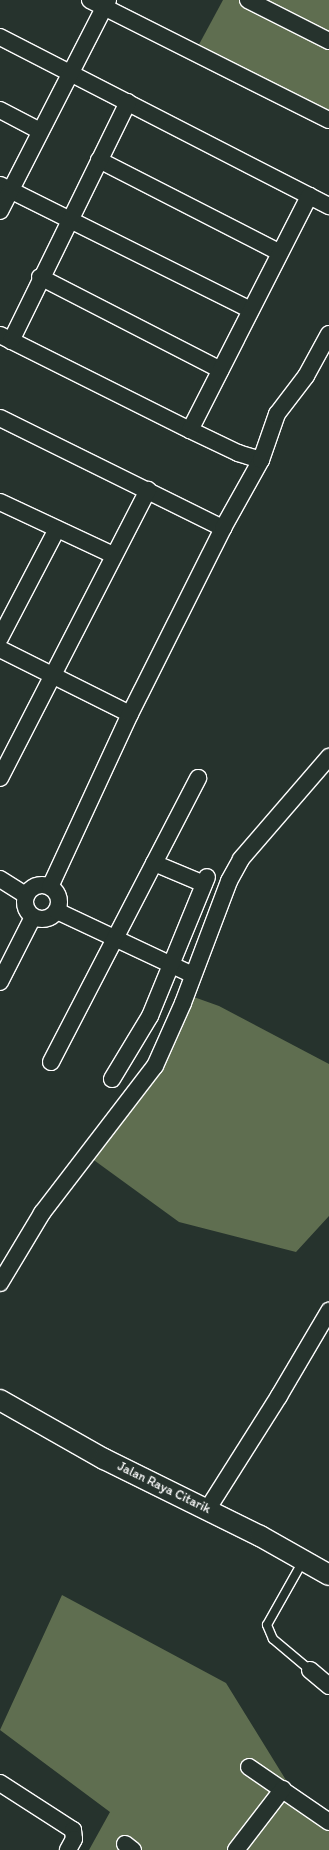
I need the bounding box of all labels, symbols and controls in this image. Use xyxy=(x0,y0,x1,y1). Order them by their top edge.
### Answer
street label: Jalan Raya Citarik xyxy=(115,1459,213,1517)

